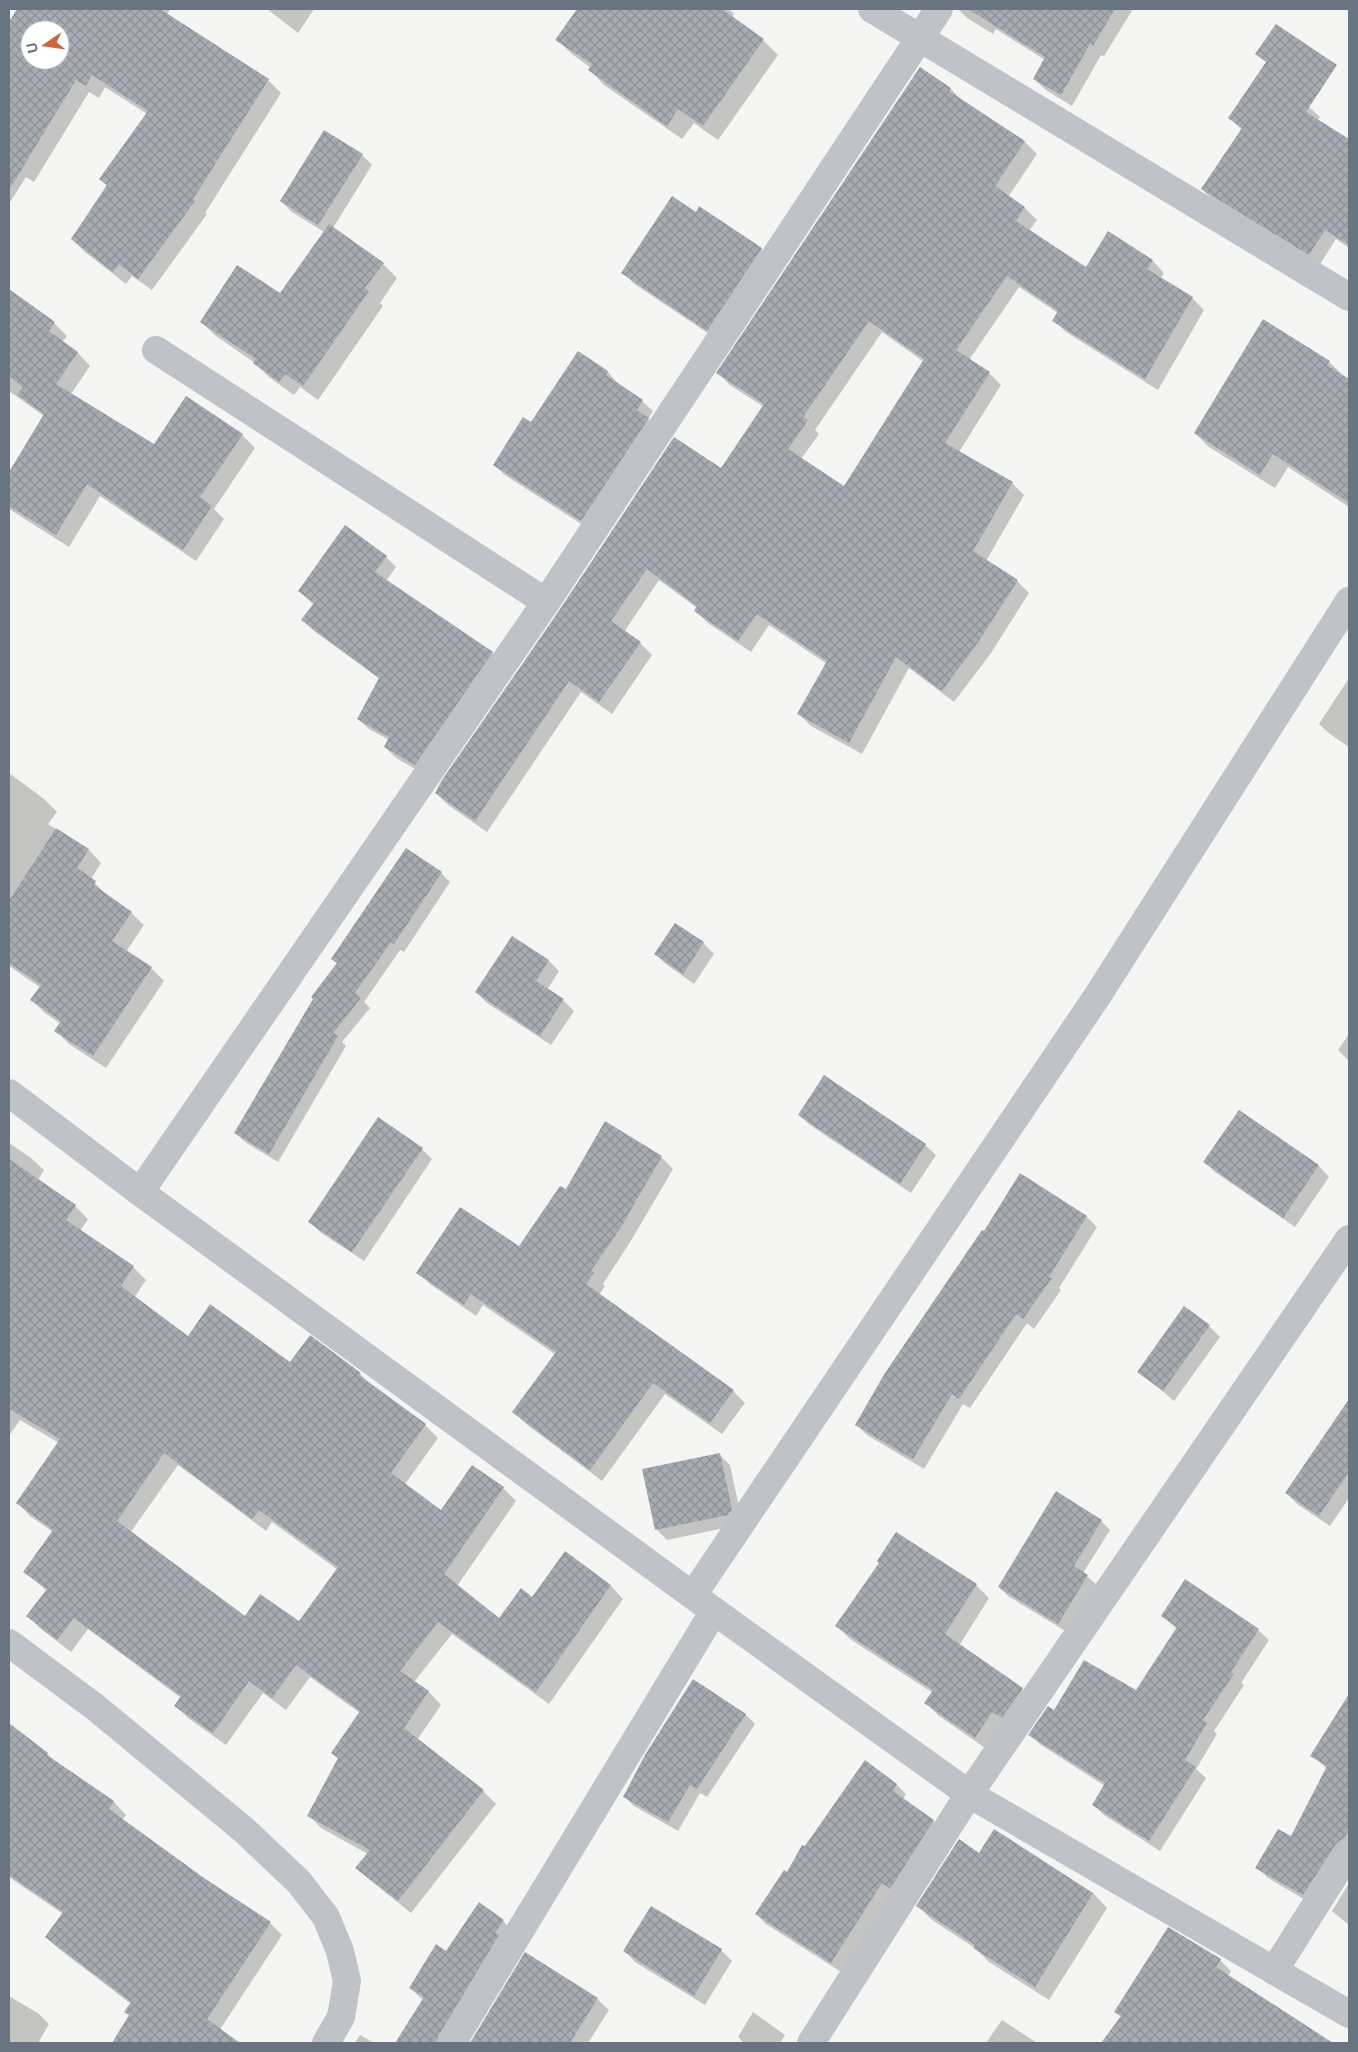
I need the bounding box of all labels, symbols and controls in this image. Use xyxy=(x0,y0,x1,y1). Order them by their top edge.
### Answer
north arrow xyxy=(20,20,70,70)
text: U xyxy=(22,41,41,55)

